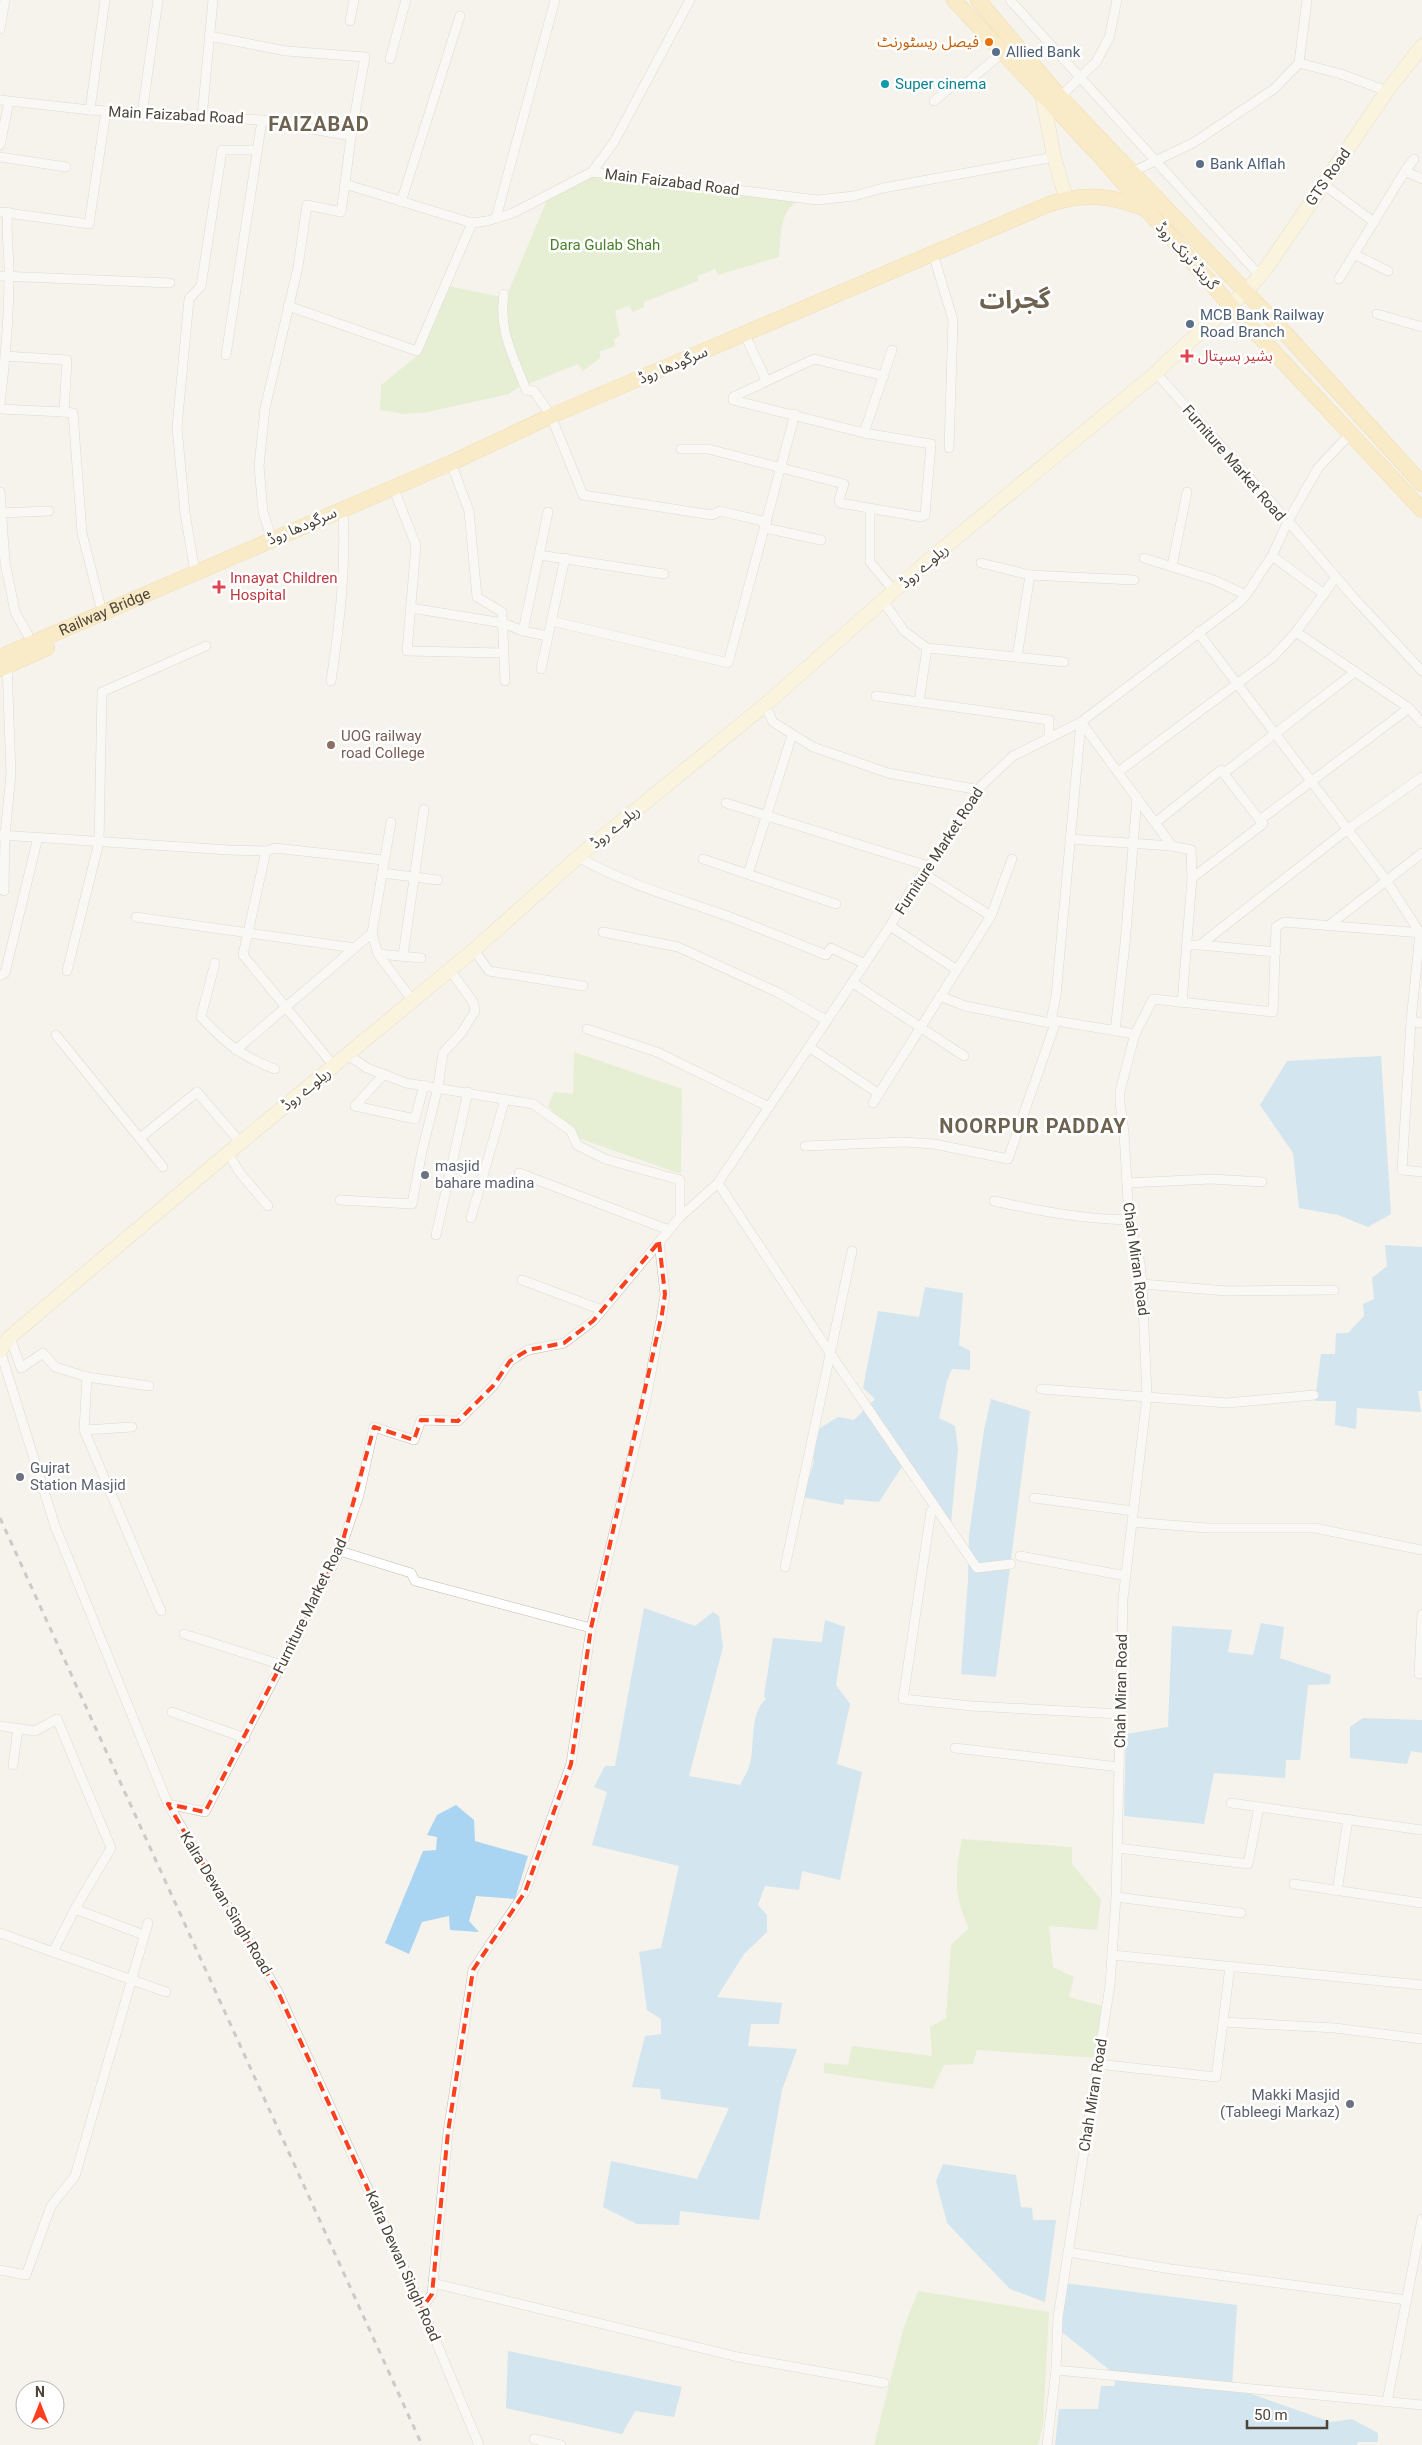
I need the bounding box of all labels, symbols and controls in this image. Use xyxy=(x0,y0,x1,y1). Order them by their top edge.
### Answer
place label: فیصل ریسٹورنٹ xyxy=(877,33,979,51)
marker: فیصل ریسٹورنٹ xyxy=(983,36,995,48)
place label: Allied Bank xyxy=(1006,43,1081,61)
marker: Allied Bank xyxy=(990,46,1002,58)
place label: Super cinema xyxy=(895,75,986,93)
marker: Super cinema xyxy=(879,78,891,90)
street label: Main Faizabad Road xyxy=(108,102,244,128)
district label: FAIZABAD xyxy=(268,112,370,136)
street label: GTS Road xyxy=(1302,145,1354,209)
place label: Bank Alflah xyxy=(1210,155,1285,173)
marker: Bank Alflah xyxy=(1194,158,1206,170)
street label: Main Faizabad Road xyxy=(604,165,740,199)
street label: گرینڈ ٹرنک روڈ xyxy=(1152,218,1223,294)
park label: Dara Gulab Shah xyxy=(550,236,660,254)
district label: گجرات xyxy=(980,285,1051,314)
place label: MCB Bank Railway Road Branch xyxy=(1200,306,1324,341)
marker: MCB Bank Railway Road Branch xyxy=(1184,318,1196,330)
street label: سرگودھا روڈ xyxy=(636,342,711,388)
place label: بشیر ہسپتال xyxy=(1198,347,1273,366)
marker: بشیر ہسپتال xyxy=(1180,349,1194,363)
street label: Furniture Market Road xyxy=(1179,401,1289,525)
street label: سرگودھا روڈ xyxy=(265,503,340,549)
street label: ریلوے روڈ xyxy=(896,540,952,592)
place label: Innayat Children Hospital xyxy=(230,569,337,604)
marker: Innayat Children Hospital xyxy=(212,580,226,594)
street label: Railway Bridge xyxy=(56,584,153,640)
place label: UOG railway road College xyxy=(341,727,425,762)
marker: UOG railway road College xyxy=(325,739,337,751)
street label: Furniture Market Road xyxy=(891,784,987,918)
street label: ریلوے روڈ xyxy=(587,802,643,852)
street label: ریلوے روڈ xyxy=(278,1064,334,1114)
district label: NOORPUR PADDAY xyxy=(939,1114,1127,1138)
place label: masjid bahare madina xyxy=(435,1157,535,1192)
marker: masjid bahare madina xyxy=(419,1169,431,1181)
street label: Chah Miran Road xyxy=(1119,1201,1153,1317)
place label: Gujrat Station Masjid xyxy=(30,1459,126,1494)
marker: Gujrat Station Masjid xyxy=(14,1471,26,1483)
street label: Furniture Market Road xyxy=(269,1536,351,1676)
street label: Chah Miran Road xyxy=(1111,1634,1131,1748)
street label: Kalra Dewan Singh Road xyxy=(176,1829,276,1977)
street label: Chah Miran Road xyxy=(1075,2037,1111,2153)
place label: Makki Masjid (Tableegi Markaz) xyxy=(1220,2086,1340,2121)
marker: Makki Masjid (Tableegi Markaz) xyxy=(1344,2098,1356,2110)
street label: Kalra Dewan Singh Road xyxy=(362,2188,444,2344)
north arrow xyxy=(15,2380,65,2430)
text: N xyxy=(35,2384,45,2400)
scale bar xyxy=(1247,2398,1327,2430)
text: 50 m xyxy=(1254,2406,1288,2424)

